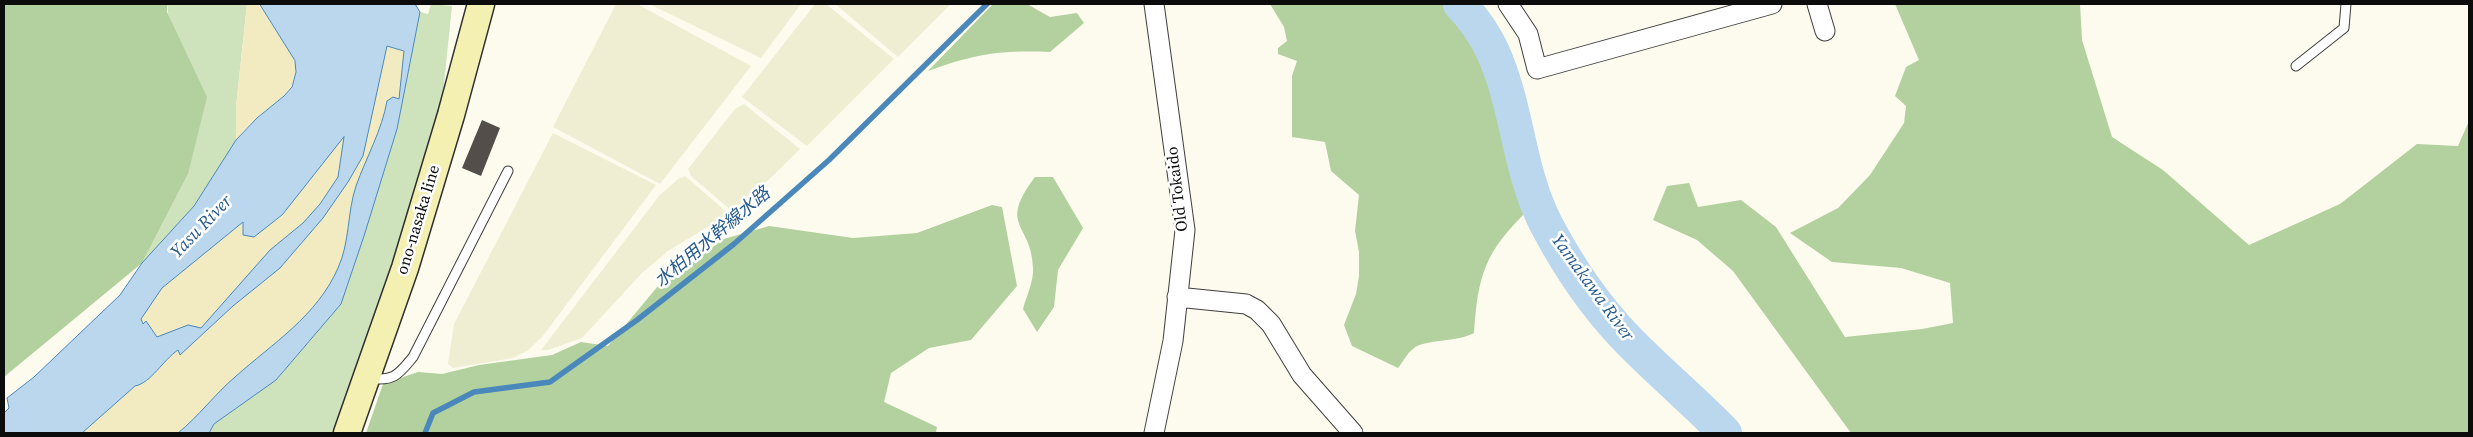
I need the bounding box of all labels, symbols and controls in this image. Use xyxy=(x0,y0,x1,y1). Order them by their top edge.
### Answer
street label: Old Tokaido xyxy=(1163,145,1193,233)
street label: ono-nasaka line xyxy=(393,163,445,277)
water label: 水柏用水幹線水路 xyxy=(651,183,775,293)
water label: Yasu River xyxy=(167,191,237,263)
water label: Yamakawa River xyxy=(1546,230,1638,346)

